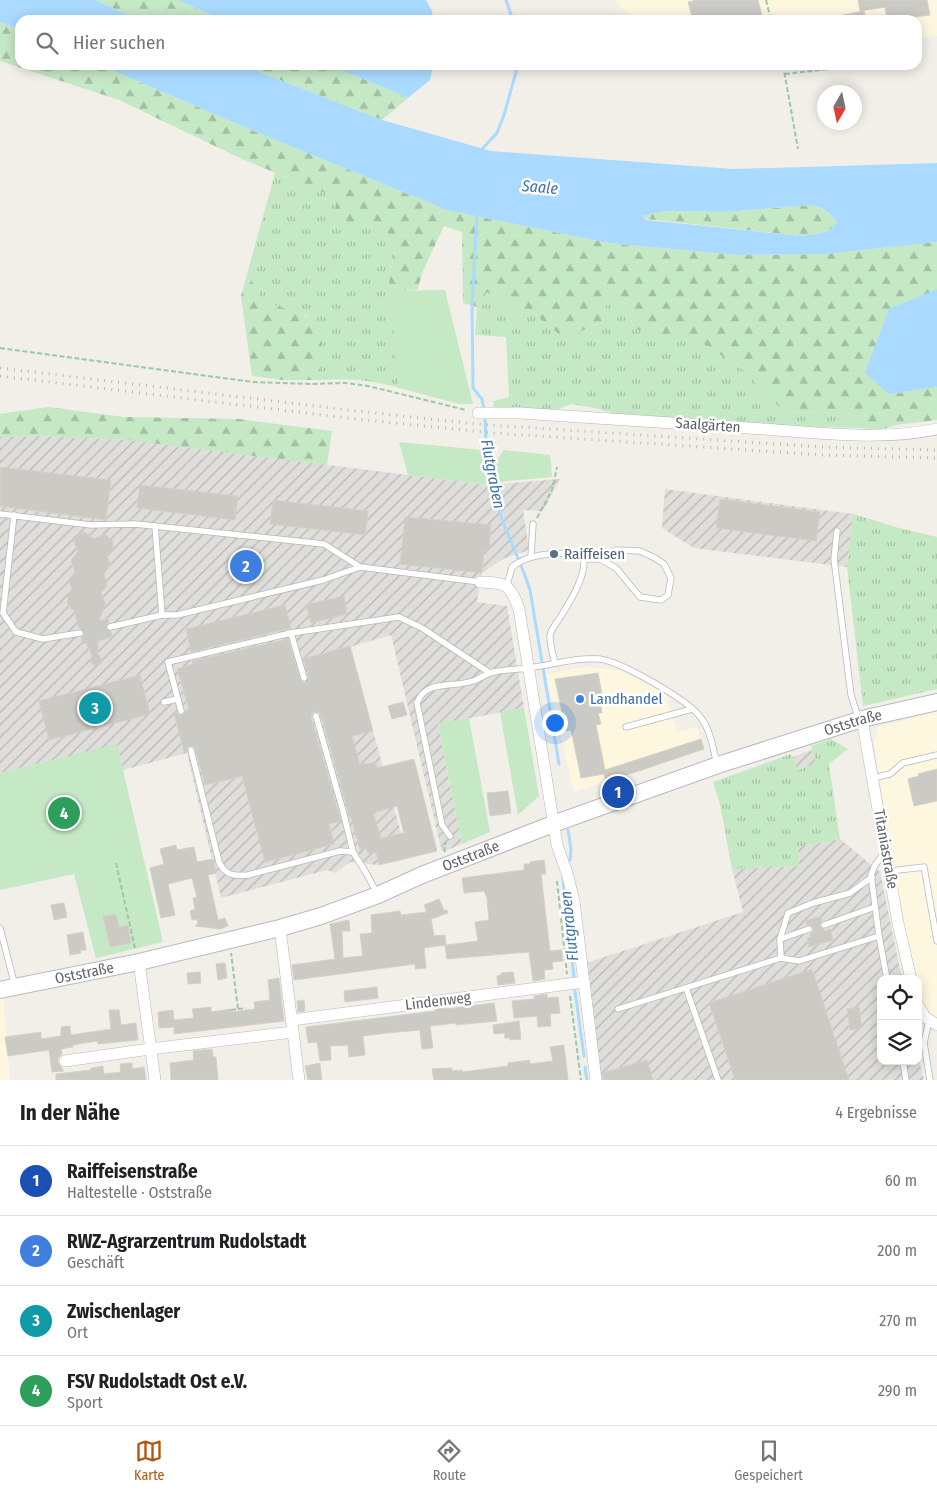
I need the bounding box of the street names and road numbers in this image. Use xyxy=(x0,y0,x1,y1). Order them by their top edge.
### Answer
street label: Saalgärten xyxy=(675,414,741,436)
street label: Oststraße xyxy=(822,706,884,740)
street label: Titaniastraße xyxy=(870,808,902,890)
street label: Oststraße xyxy=(440,837,502,875)
street label: Oststraße xyxy=(53,958,115,988)
street label: Lindenweg xyxy=(404,988,472,1014)

